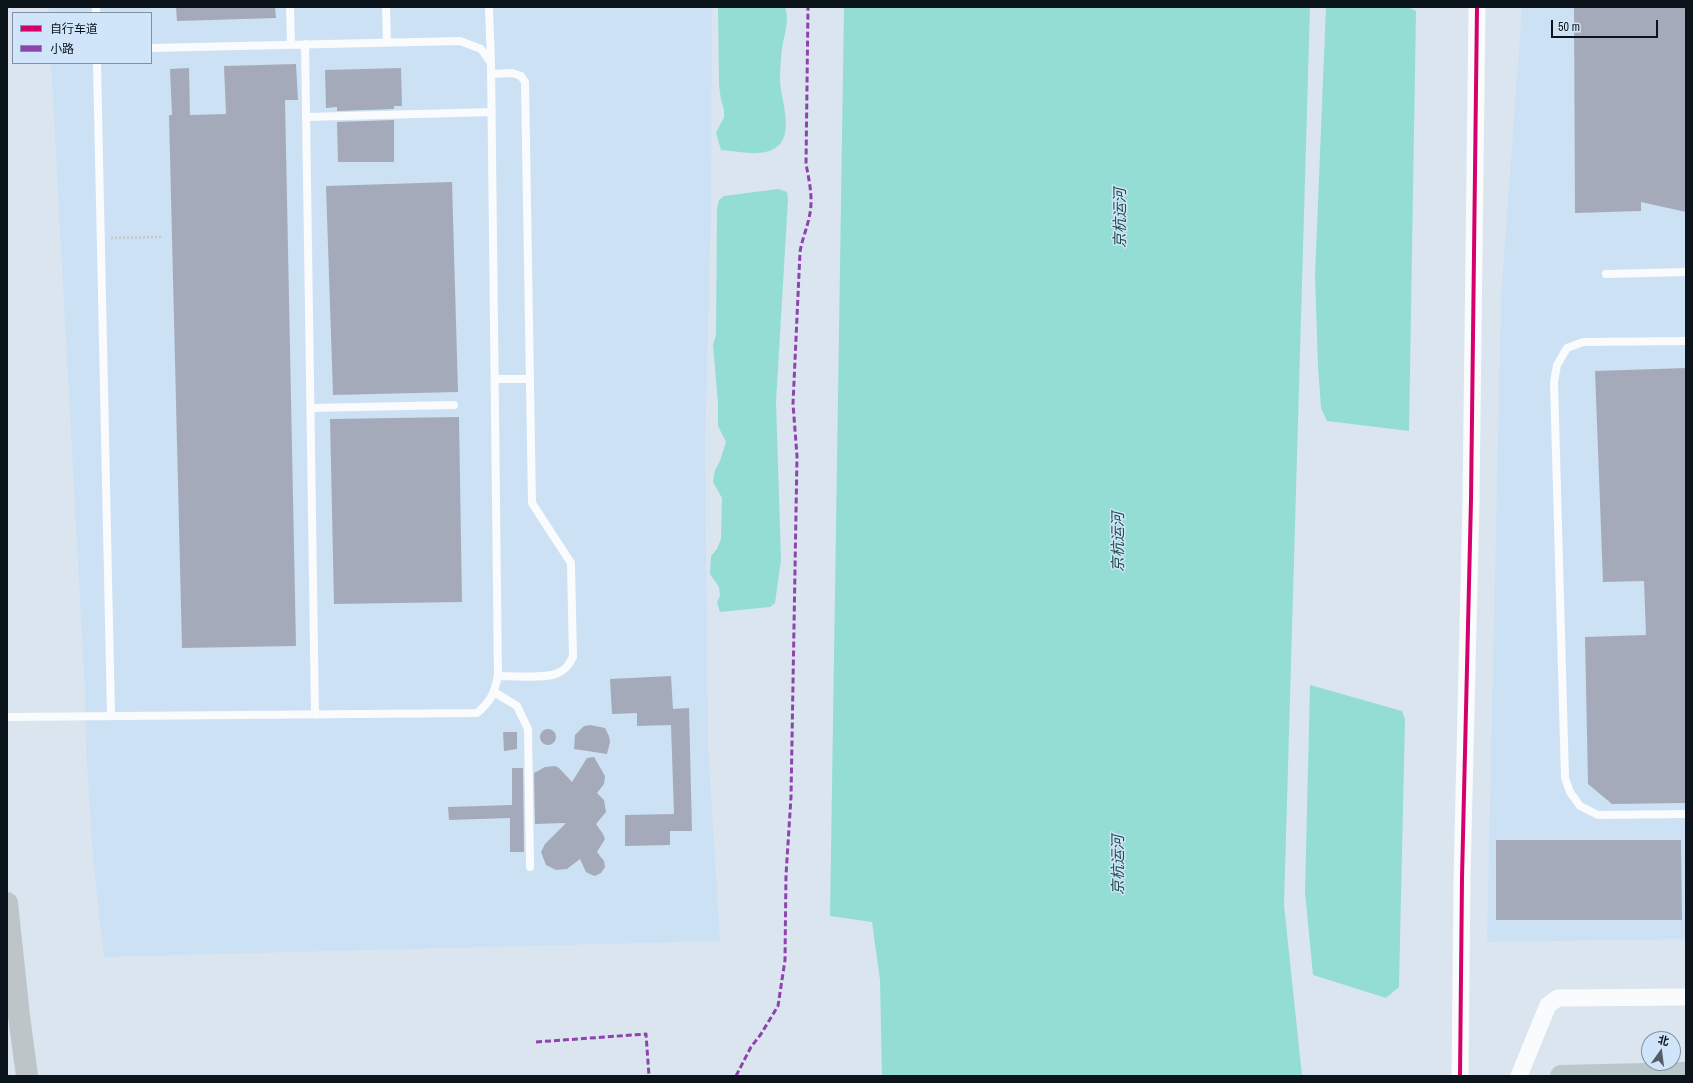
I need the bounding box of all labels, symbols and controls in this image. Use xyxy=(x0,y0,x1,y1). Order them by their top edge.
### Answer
legend xyxy=(12,12,152,64)
scale bar xyxy=(1553,12,1660,38)
text: 50 m xyxy=(1558,19,1580,35)
text: 自行车道 xyxy=(50,21,98,37)
text: 小路 xyxy=(50,41,74,57)
water label: 京杭运河 xyxy=(1112,188,1130,248)
water label: 京杭运河 xyxy=(1110,512,1128,572)
water label: 京杭运河 xyxy=(1110,835,1128,895)
north arrow xyxy=(1641,1031,1681,1071)
text: 北 xyxy=(1657,1032,1671,1048)

